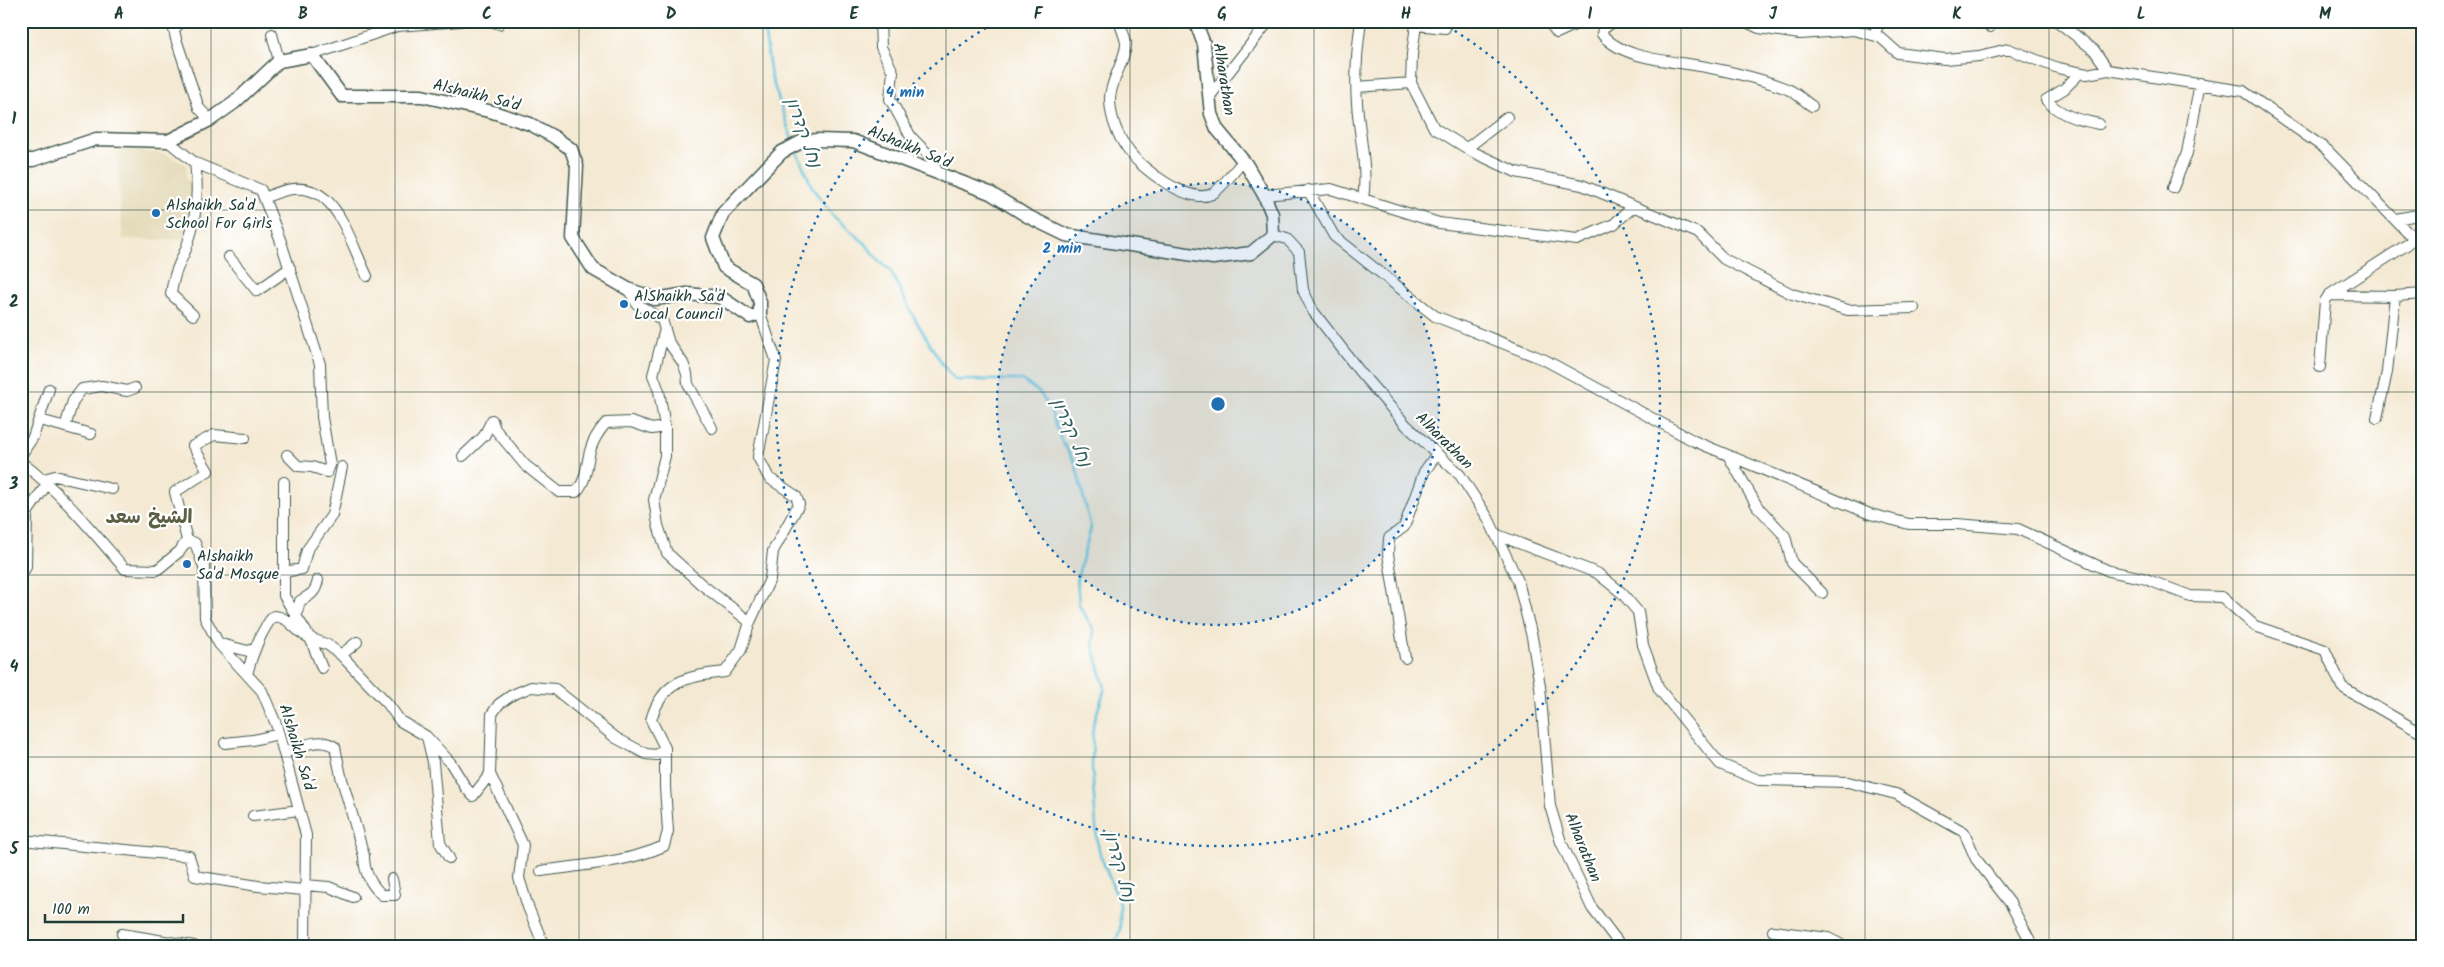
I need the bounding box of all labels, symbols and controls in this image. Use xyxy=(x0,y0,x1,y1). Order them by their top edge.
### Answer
text: A xyxy=(114,2,124,27)
text: B xyxy=(298,2,308,27)
text: C xyxy=(482,2,492,27)
text: D xyxy=(666,2,677,27)
text: E xyxy=(850,2,860,27)
text: F xyxy=(1034,2,1044,27)
text: G xyxy=(1217,2,1227,27)
text: H xyxy=(1401,2,1411,27)
text: I xyxy=(1588,2,1593,27)
text: J xyxy=(1769,2,1778,27)
text: K xyxy=(1952,2,1962,27)
text: L xyxy=(2137,2,2145,27)
text: M xyxy=(2319,2,2332,27)
street label: Alharathan xyxy=(1205,41,1242,117)
street label: Alshaikh Sa'd xyxy=(430,73,524,119)
text: 4 min xyxy=(886,81,924,105)
water label: נחל קדרון xyxy=(776,93,829,173)
text: 1 xyxy=(12,107,17,132)
street label: Alshaikh Sa'd xyxy=(863,119,956,176)
place label: Alshaikh Sa'd School For Girls xyxy=(166,193,272,236)
marker: Alshaikh Sa'd School For Girls xyxy=(150,207,162,219)
text: 2 min xyxy=(1042,237,1082,261)
place label: AlShaikh Sa'd Local Council xyxy=(634,284,726,327)
text: 2 xyxy=(9,290,19,315)
marker: AlShaikh Sa'd Local Council xyxy=(618,298,630,310)
water label: נחל קדרון xyxy=(1043,393,1099,474)
centre of rings xyxy=(1209,395,1227,413)
street label: Alharathan xyxy=(1409,406,1479,476)
text: 3 xyxy=(9,472,19,497)
district label: الشيخ سعد xyxy=(106,503,193,533)
place label: Alshaikh Sa'd Mosque xyxy=(197,544,279,587)
marker: Alshaikh Sa'd Mosque xyxy=(181,558,193,570)
text: 4 xyxy=(10,655,19,680)
street label: Alshaikh Sa'd xyxy=(272,701,322,795)
street label: Alharathan xyxy=(1557,809,1608,886)
water label: נחל קדרון xyxy=(1095,827,1143,907)
text: 5 xyxy=(9,837,20,862)
scale bar xyxy=(45,892,182,924)
text: 100 m xyxy=(52,898,90,922)

